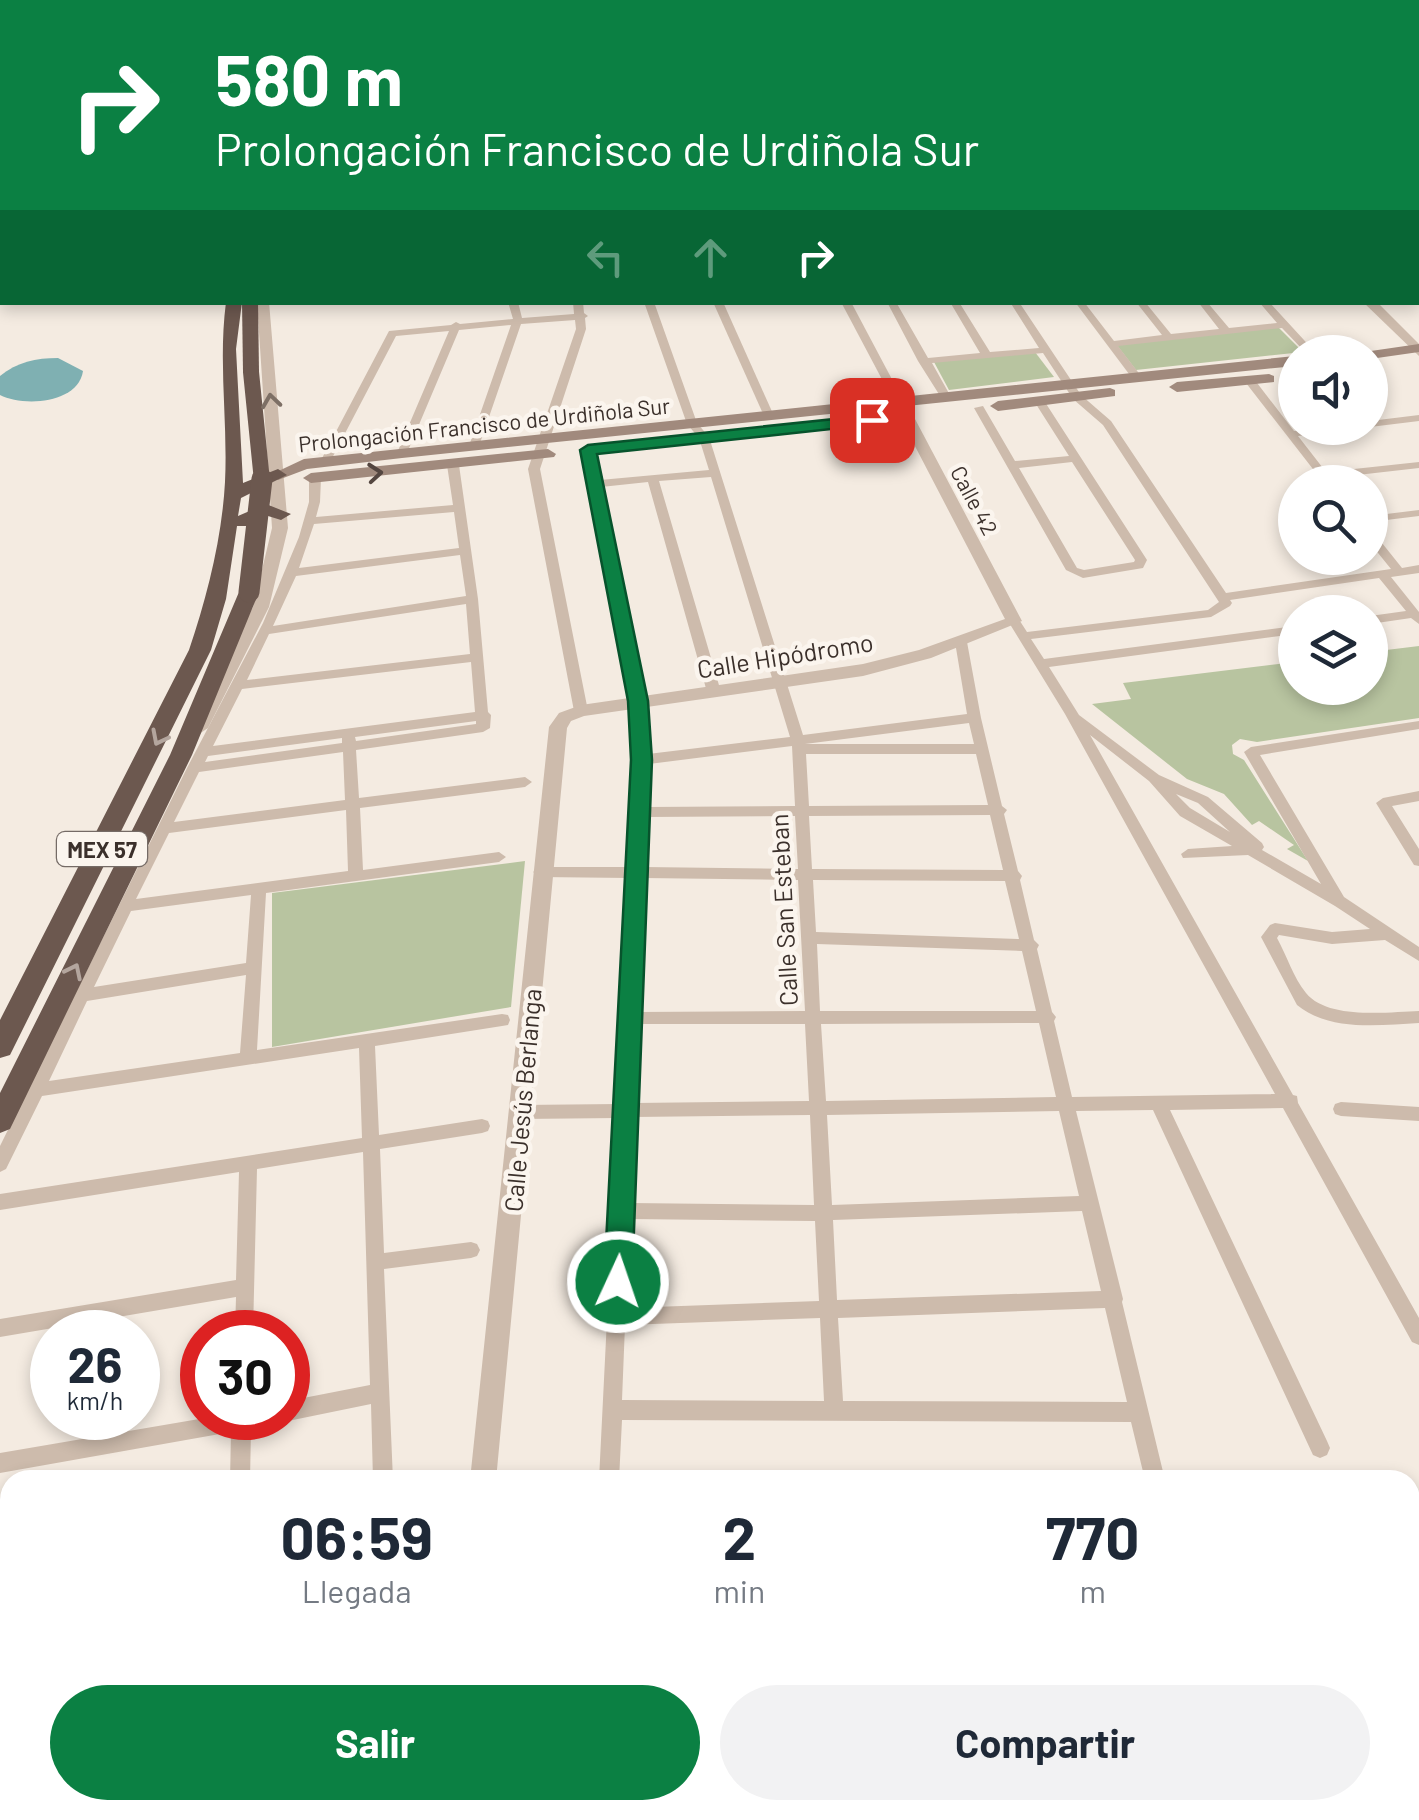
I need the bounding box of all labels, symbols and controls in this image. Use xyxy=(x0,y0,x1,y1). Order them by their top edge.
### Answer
text: 580 m xyxy=(215,36,403,120)
icon: right xyxy=(50,40,180,170)
text: Prolongación Francisco de Urdiñola Sur xyxy=(215,121,979,175)
icon: left xyxy=(578,230,633,285)
icon: ahead xyxy=(683,230,738,285)
icon: right xyxy=(788,230,843,285)
map controls xyxy=(1278,335,1388,705)
button: sound xyxy=(1278,335,1388,445)
pin xyxy=(830,378,915,463)
one-way arrow xyxy=(261,392,282,409)
street label: Prolongación Francisco de Urdiñola Sur xyxy=(297,392,671,456)
icon: arrive xyxy=(845,393,900,448)
street label: Calle 42 xyxy=(946,461,1004,539)
one-way arrow xyxy=(368,462,384,484)
button: search xyxy=(1278,465,1388,575)
button: layers xyxy=(1278,595,1388,705)
street label: Calle Hipódromo xyxy=(695,626,875,684)
one-way arrow xyxy=(152,727,171,745)
street label: Calle San Esteban xyxy=(763,813,803,1007)
road number: MEX 57 xyxy=(57,832,147,866)
one-way arrow xyxy=(62,964,81,982)
street label: Calle Jesús Berlanga xyxy=(497,987,547,1213)
position arrow xyxy=(566,1230,670,1334)
speed limit sign: 30 xyxy=(180,1310,310,1440)
text: 26 xyxy=(68,1333,122,1393)
text: km/h xyxy=(67,1385,123,1415)
text: 06:59 xyxy=(280,1500,433,1572)
text: 2 xyxy=(723,1500,756,1572)
text: 770 xyxy=(1046,1500,1139,1572)
text: Llegada xyxy=(302,1571,412,1609)
text: min xyxy=(713,1571,765,1609)
text: m xyxy=(1079,1571,1106,1609)
button: Salir xyxy=(50,1685,700,1800)
button: Compartir xyxy=(720,1685,1370,1800)

